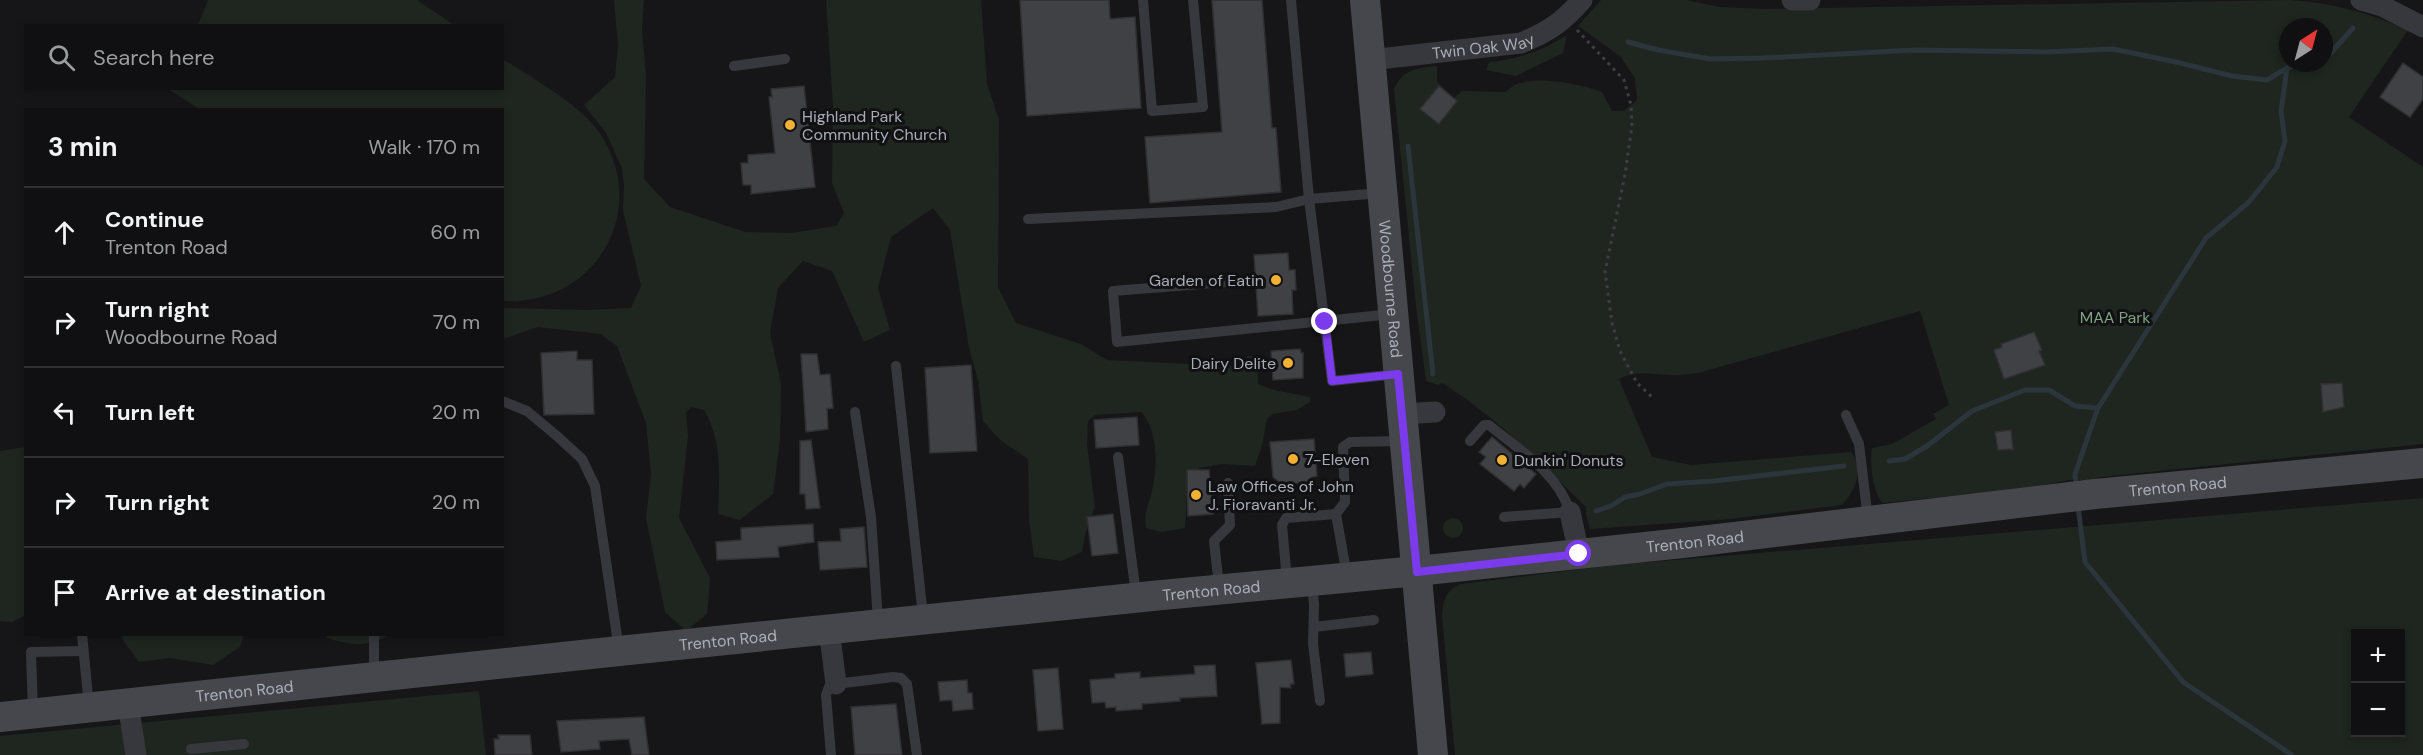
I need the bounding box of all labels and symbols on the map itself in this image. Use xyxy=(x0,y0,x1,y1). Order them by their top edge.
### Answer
north arrow xyxy=(2279,18,2333,72)
street label: Twin Oak Way xyxy=(1431,28,1538,64)
place label: Highland Park Community Church xyxy=(802,106,947,145)
marker: Highland Park Community Church xyxy=(783,118,797,132)
street label: Woodbourne Road xyxy=(1374,219,1407,359)
place label: Garden of Eatin xyxy=(1149,270,1264,291)
marker: Garden of Eatin xyxy=(1269,273,1283,287)
park label: MAA Park xyxy=(2080,307,2150,328)
route end xyxy=(1311,308,1337,334)
place label: Dairy Delite xyxy=(1191,353,1276,374)
marker: Dairy Delite xyxy=(1281,356,1295,370)
place label: 7-Eleven xyxy=(1305,449,1369,470)
place label: Dunkin' Donuts xyxy=(1514,450,1624,471)
marker: 7-Eleven xyxy=(1286,452,1300,466)
marker: Dunkin' Donuts xyxy=(1495,453,1509,467)
street label: Trenton Road xyxy=(2128,472,2228,502)
place label: Law Offices of John J. Fioravanti Jr. xyxy=(1208,476,1354,515)
marker: Law Offices of John J. Fioravanti Jr. xyxy=(1189,488,1203,502)
street label: Trenton Road xyxy=(1645,526,1745,558)
route start xyxy=(1565,540,1591,566)
street label: Trenton Road xyxy=(1162,576,1261,606)
street label: Trenton Road xyxy=(678,625,778,656)
street label: Trenton Road xyxy=(195,676,295,707)

